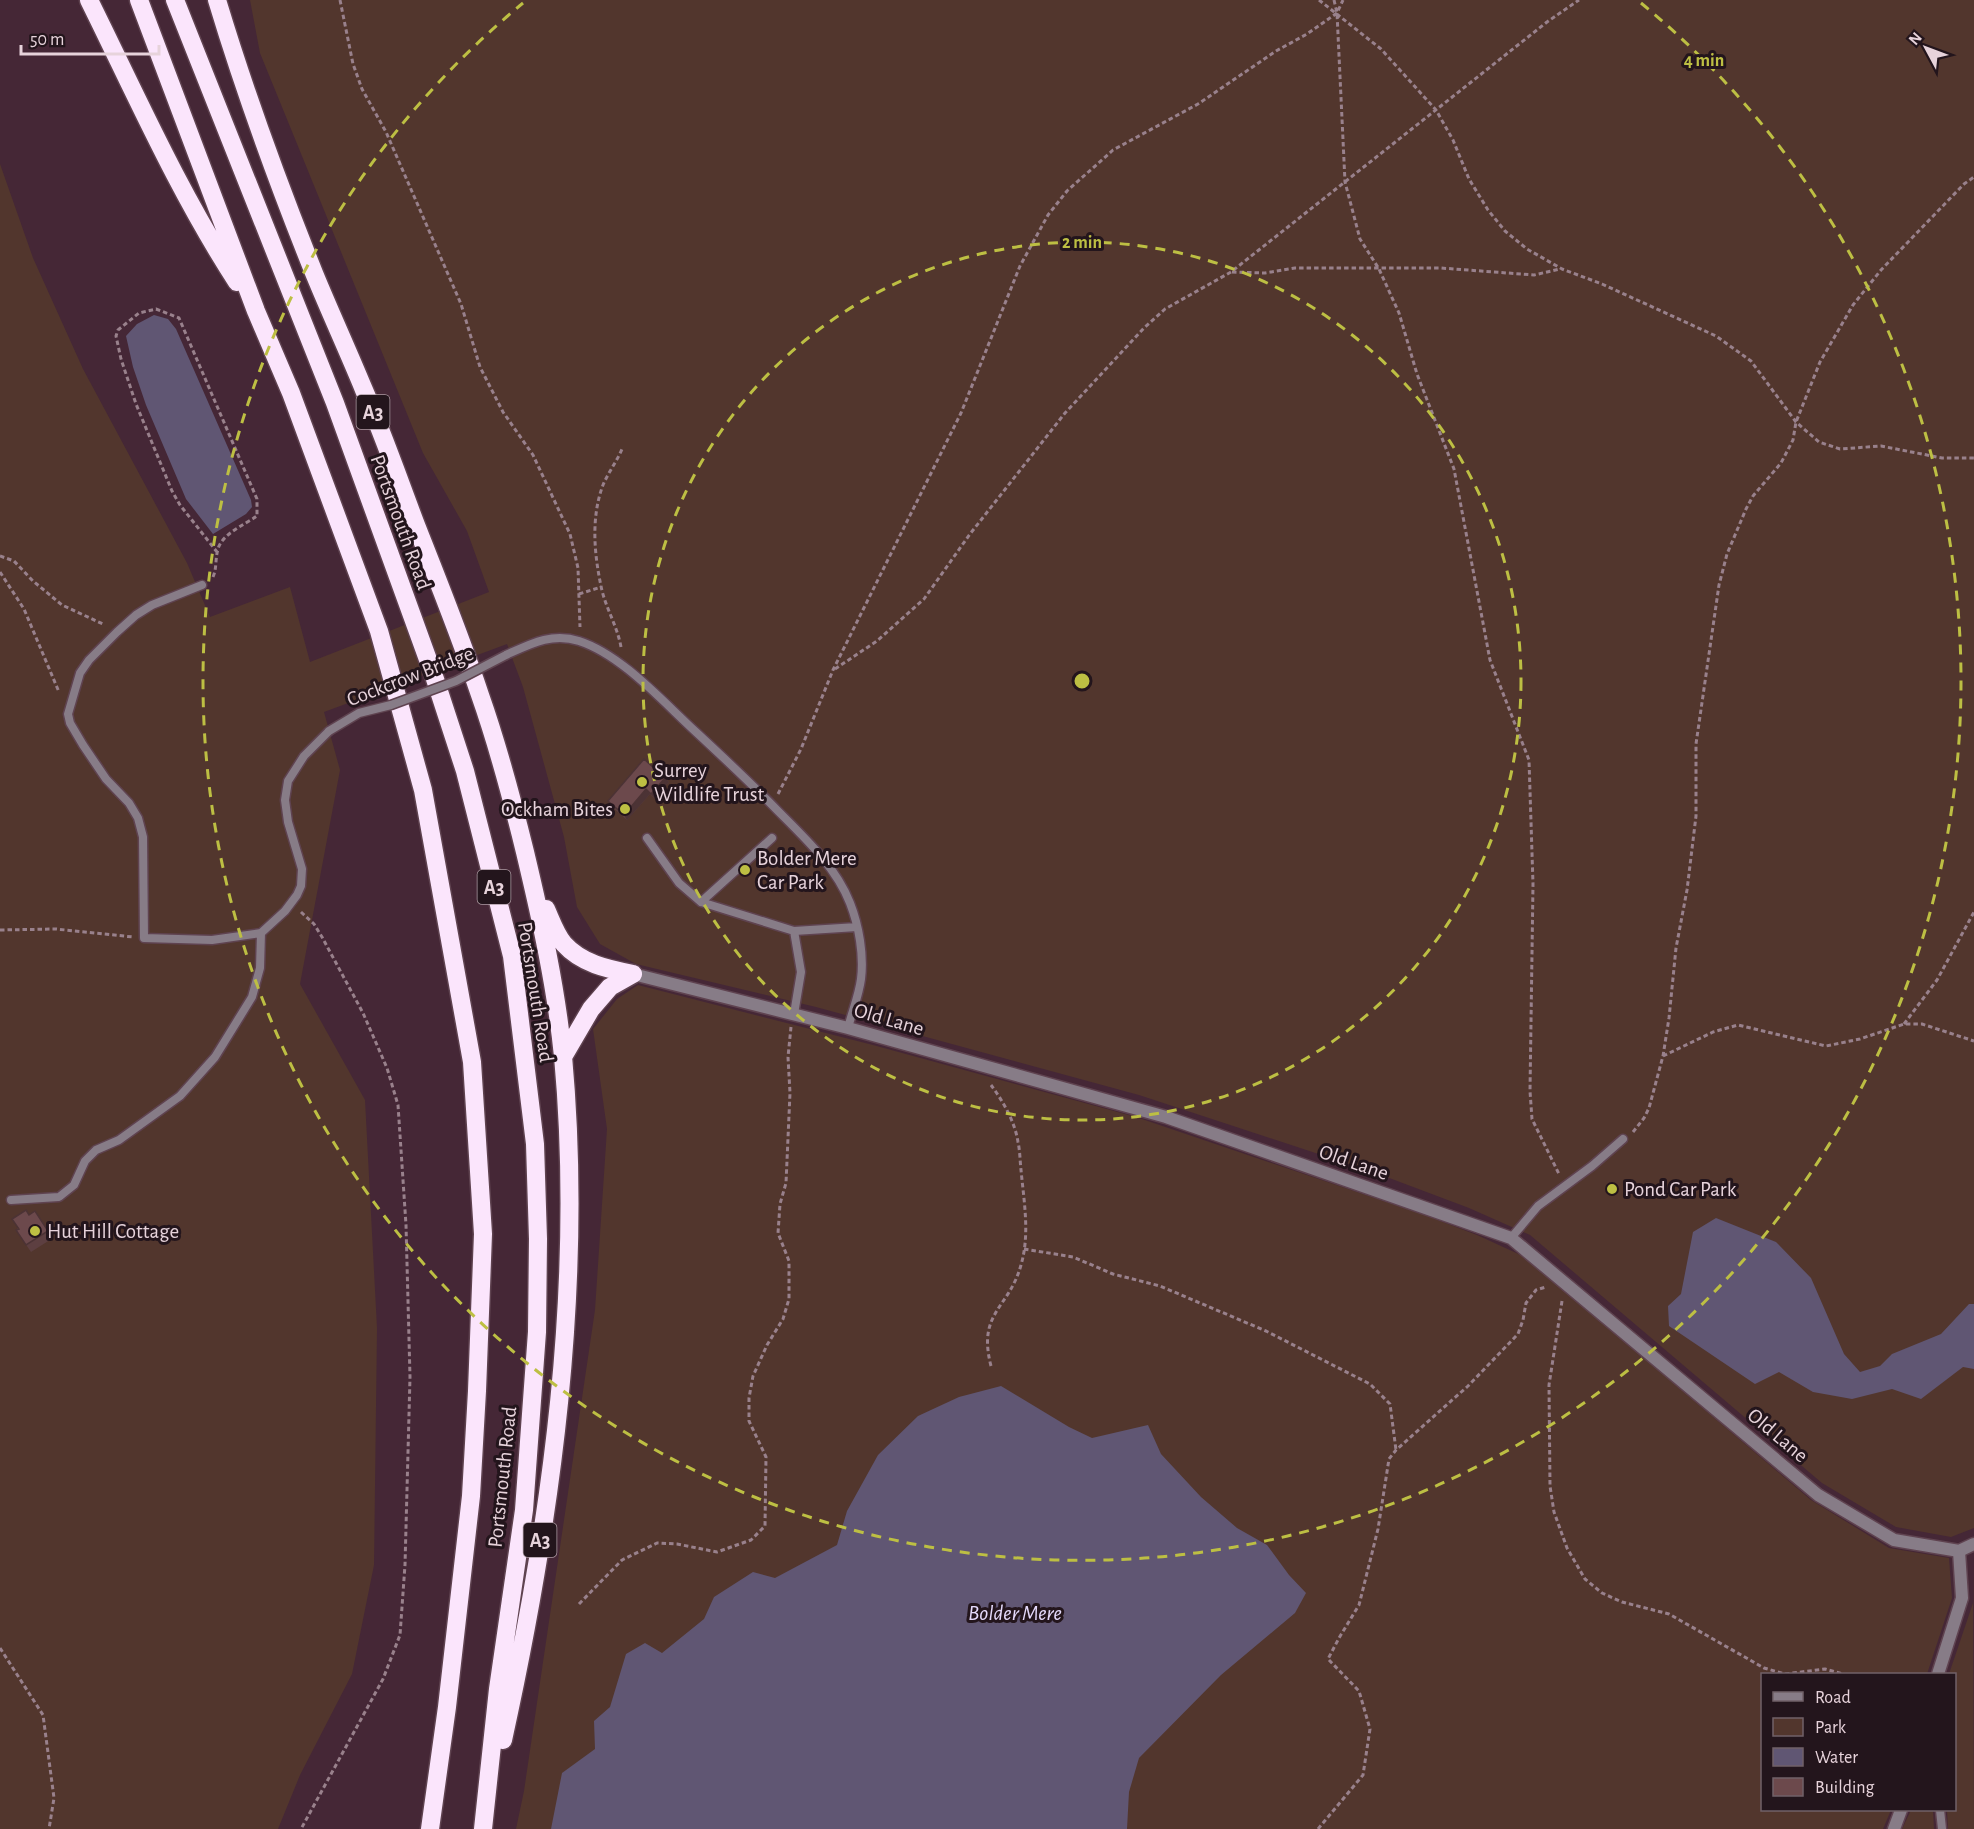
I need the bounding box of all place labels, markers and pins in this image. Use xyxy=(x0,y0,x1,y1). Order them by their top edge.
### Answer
centre of rings xyxy=(1072,671,1092,691)
place label: Surrey Wildlife Trust xyxy=(654,760,765,805)
marker: Surrey Wildlife Trust xyxy=(635,775,649,789)
place label: Ockham Bites xyxy=(501,799,613,820)
marker: Ockham Bites xyxy=(618,802,632,816)
place label: Bolder Mere Car Park xyxy=(757,848,857,893)
marker: Bolder Mere Car Park xyxy=(738,863,752,877)
place label: Pond Car Park xyxy=(1624,1179,1737,1200)
marker: Pond Car Park xyxy=(1605,1182,1619,1196)
place label: Hut Hill Cottage xyxy=(47,1221,179,1242)
marker: Hut Hill Cottage xyxy=(28,1224,42,1238)

